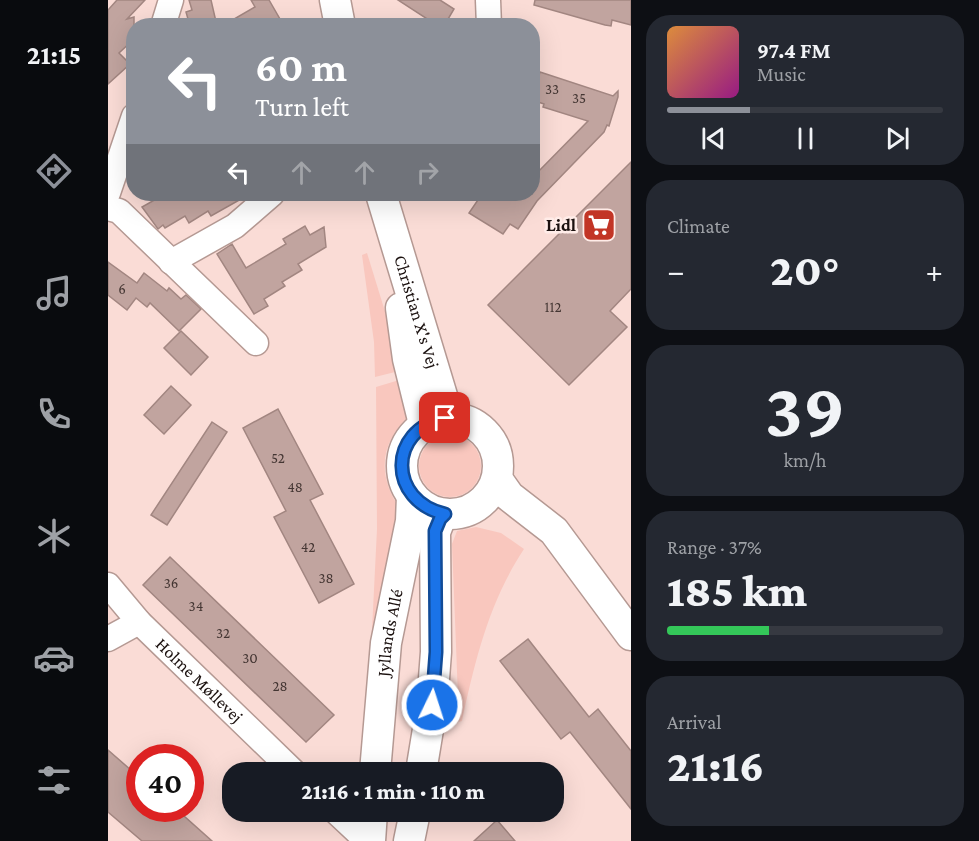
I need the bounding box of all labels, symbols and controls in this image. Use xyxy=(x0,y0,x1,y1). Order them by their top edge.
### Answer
text: 97.4 FM xyxy=(757,38,831,63)
text: 21:15 xyxy=(27,40,81,70)
icon: left xyxy=(156,42,234,120)
text: 60 m xyxy=(255,43,347,90)
text: Music xyxy=(757,63,806,85)
house number: 33 xyxy=(545,81,559,97)
house number: 35 xyxy=(572,90,586,106)
text: Turn left xyxy=(255,92,349,122)
icon: previous xyxy=(697,122,730,155)
icon: pause xyxy=(789,122,822,155)
icon: next xyxy=(881,122,914,155)
icon: directions xyxy=(33,150,75,192)
icon: left xyxy=(222,156,255,189)
icon: ahead xyxy=(285,156,318,189)
icon: ahead xyxy=(348,156,381,189)
icon: right xyxy=(411,156,444,189)
supermarket icon: Lidl xyxy=(581,207,617,243)
place label: Lidl xyxy=(546,215,576,235)
text: Climate xyxy=(667,215,730,237)
text: 20° xyxy=(770,245,840,295)
text: − xyxy=(667,252,684,289)
text: + xyxy=(926,252,943,289)
street label: Christian X's Vej xyxy=(390,253,443,371)
icon: music xyxy=(33,272,75,314)
house number: 6 xyxy=(118,281,126,297)
house number: 112 xyxy=(544,299,562,315)
text: 39 xyxy=(765,366,845,453)
pin xyxy=(419,392,470,443)
icon: phone xyxy=(33,393,75,435)
icon: arrive xyxy=(428,401,461,434)
text: km/h xyxy=(783,449,827,471)
house number: 52 xyxy=(271,450,285,466)
house number: 48 xyxy=(287,479,303,495)
icon: climate xyxy=(33,515,75,557)
text: Range · 37% xyxy=(667,536,762,558)
house number: 42 xyxy=(301,539,315,555)
text: 185 km xyxy=(667,566,807,616)
house number: 38 xyxy=(318,570,334,586)
house number: 36 xyxy=(164,575,178,591)
street label: Jyllands Allé xyxy=(373,587,407,679)
house number: 34 xyxy=(189,598,203,614)
house number: 32 xyxy=(216,625,230,641)
street label: Holme Møllevej xyxy=(152,634,247,727)
icon: car xyxy=(33,637,75,679)
house number: 30 xyxy=(242,650,258,666)
position arrow xyxy=(400,673,464,737)
house number: 28 xyxy=(272,678,288,694)
text: Arrival xyxy=(667,711,721,733)
text: 21:16 xyxy=(667,741,764,791)
speed limit sign: 40 xyxy=(126,744,204,822)
icon: filters xyxy=(33,759,75,801)
text: 21:16 · 1 min · 110 m xyxy=(301,779,485,804)

